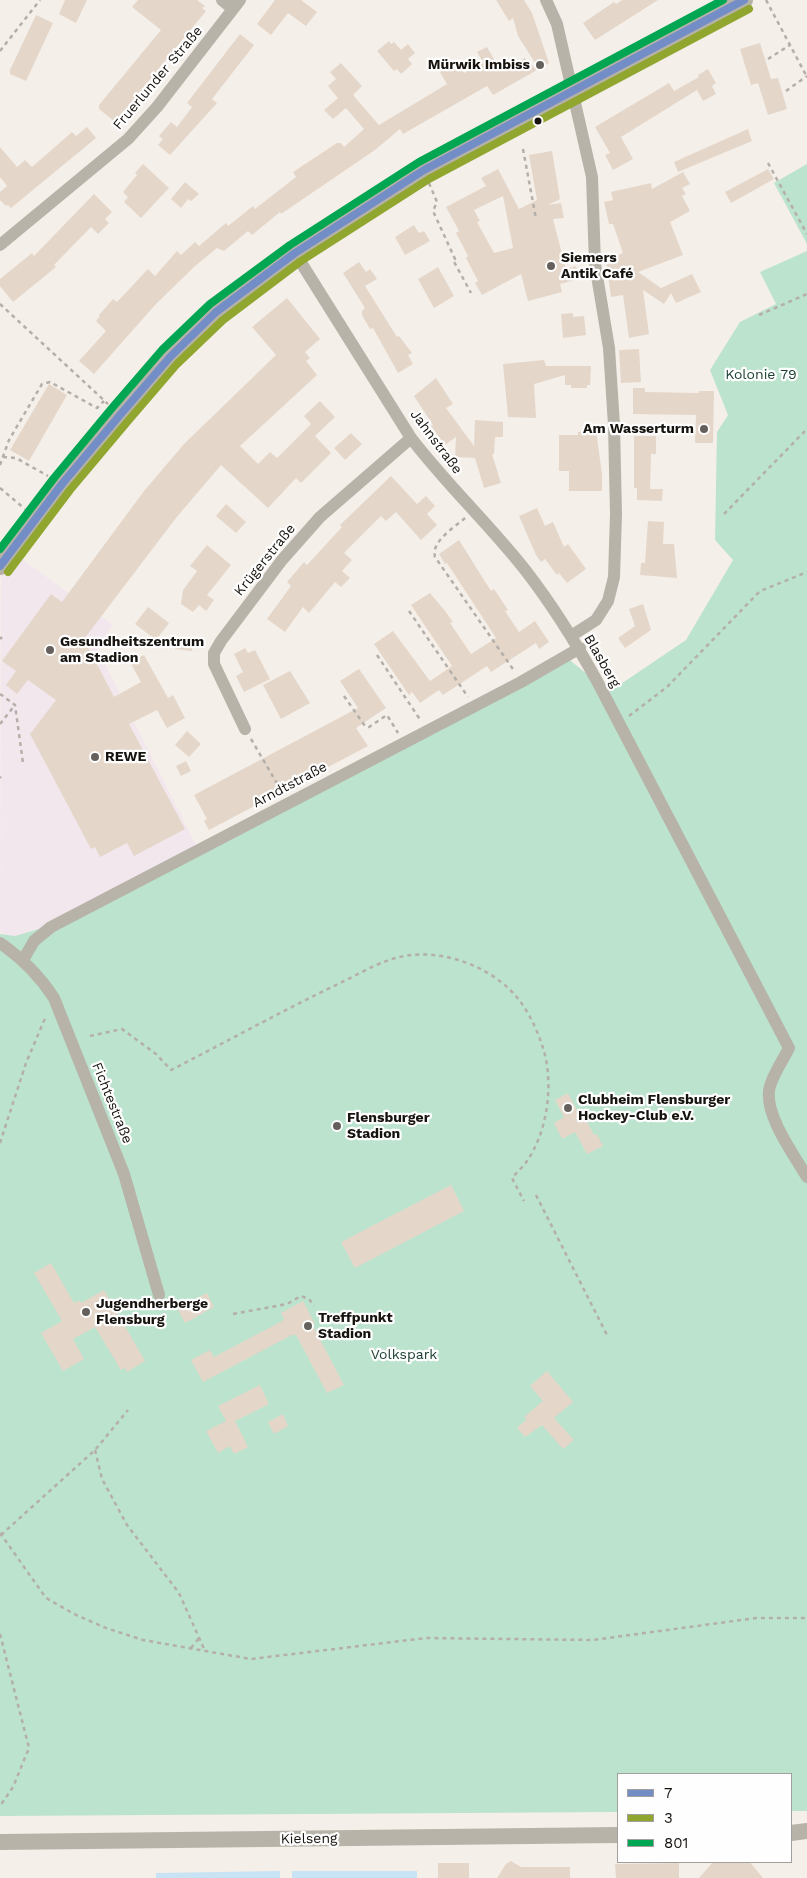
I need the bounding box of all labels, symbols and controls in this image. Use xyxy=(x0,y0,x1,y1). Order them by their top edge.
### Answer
street label: Fruerlunder Straße xyxy=(110,23,206,133)
place label: Mürwik Imbiss xyxy=(428,57,530,73)
marker: Mürwik Imbiss xyxy=(534,59,546,71)
unlabelled marker xyxy=(533,116,543,126)
place label: Siemers Antik Café xyxy=(561,250,633,282)
marker: Siemers Antik Café xyxy=(545,260,557,272)
park label: Kolonie 79 xyxy=(725,367,797,383)
street label: Jahnstraße xyxy=(406,406,466,478)
place label: Am Wasserturm xyxy=(583,421,694,437)
marker: Am Wasserturm xyxy=(698,423,710,435)
street label: Krügerstraße xyxy=(231,521,299,599)
street label: Blasberg xyxy=(580,632,624,690)
place label: Gesundheitszentrum am Stadion xyxy=(60,634,204,666)
marker: Gesundheitszentrum am Stadion xyxy=(44,644,56,656)
place label: REWE xyxy=(105,749,146,765)
marker: REWE xyxy=(89,751,101,763)
street label: Arndtstraße xyxy=(250,758,330,812)
street label: Fichtestraße xyxy=(88,1060,136,1146)
place label: Clubheim Flensburger Hockey-Club e.V. xyxy=(578,1092,730,1124)
marker: Clubheim Flensburger Hockey-Club e.V. xyxy=(562,1102,574,1114)
place label: Flensburger Stadion xyxy=(347,1110,430,1142)
marker: Flensburger Stadion xyxy=(331,1120,343,1132)
place label: Jugendherberge Flensburg xyxy=(96,1296,208,1328)
marker: Jugendherberge Flensburg xyxy=(80,1306,92,1318)
place label: Treffpunkt Stadion xyxy=(318,1310,393,1342)
marker: Treffpunkt Stadion xyxy=(302,1320,314,1332)
park label: Volkspark xyxy=(371,1347,437,1363)
legend xyxy=(617,1773,792,1863)
text: 7 xyxy=(664,1784,672,1802)
text: 3 xyxy=(664,1809,673,1827)
street label: Kielseng xyxy=(280,1830,338,1848)
text: 801 xyxy=(664,1834,688,1852)

